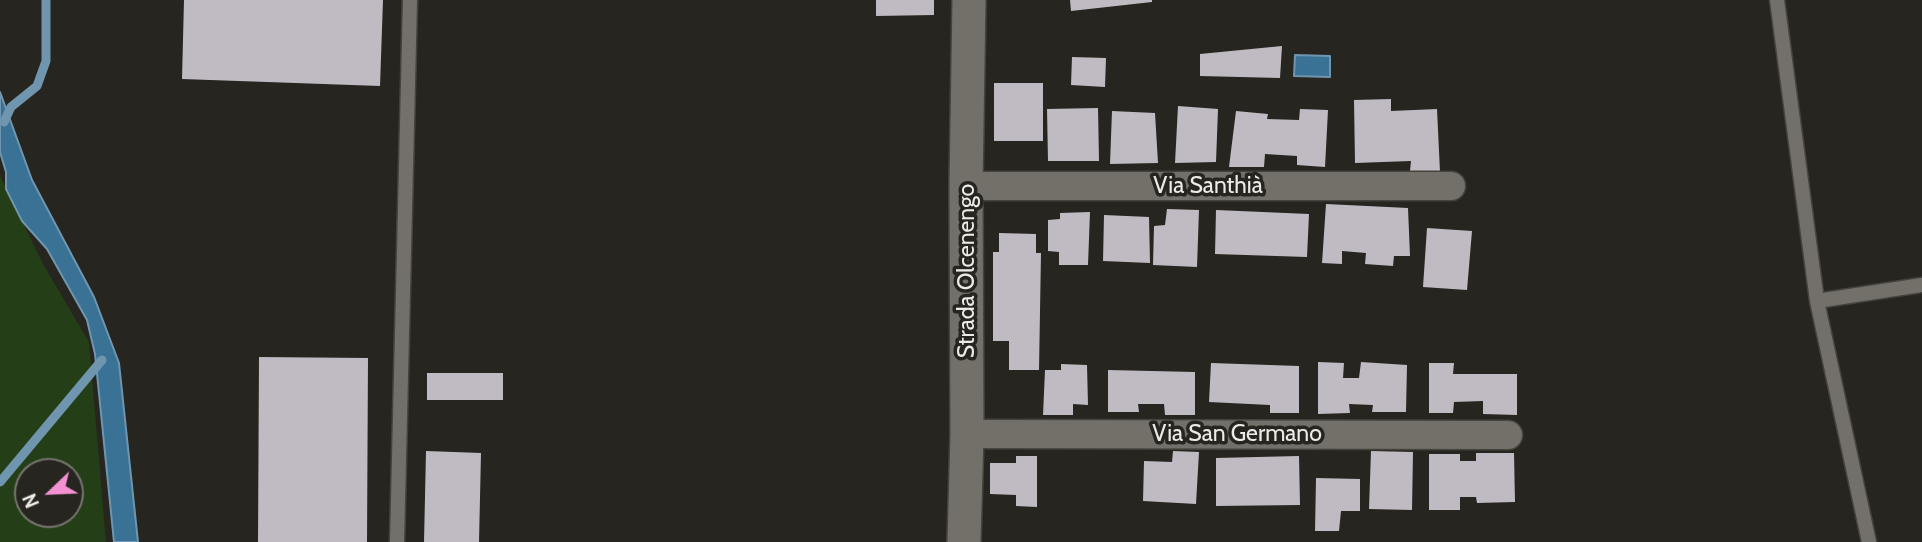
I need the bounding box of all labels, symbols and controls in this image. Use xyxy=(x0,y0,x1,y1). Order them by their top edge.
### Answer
street label: Via Santhià xyxy=(1153,172,1263,200)
street label: Strada Olcenengo xyxy=(953,184,981,358)
street label: Via San Germano xyxy=(1152,420,1322,448)
north arrow xyxy=(14,458,84,528)
text: N xyxy=(18,490,44,511)

